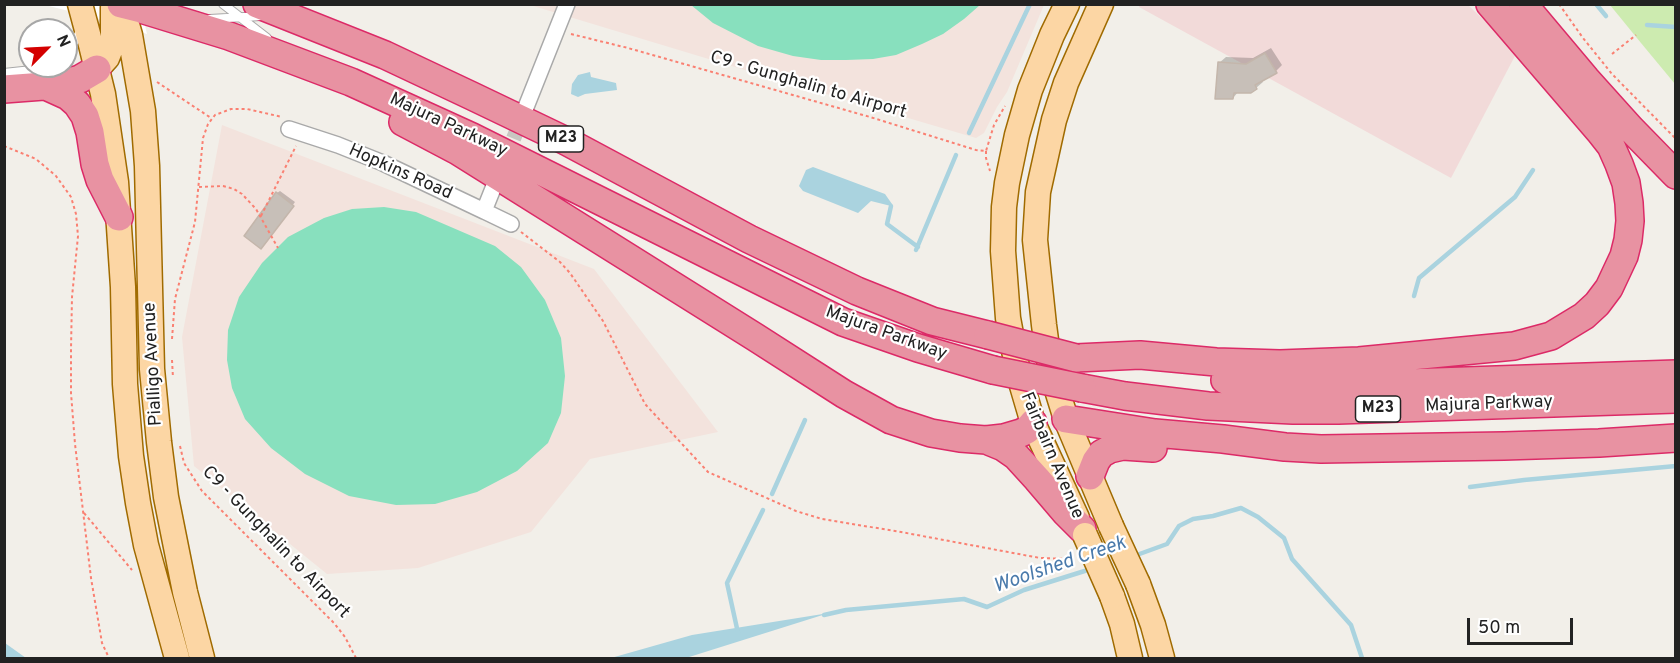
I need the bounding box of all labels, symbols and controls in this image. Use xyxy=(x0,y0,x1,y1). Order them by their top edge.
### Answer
north arrow xyxy=(18,18,78,78)
text: N xyxy=(51,32,74,51)
street label: C9 - Gunghalin to Airport xyxy=(707,48,909,124)
street label: Majura Parkway xyxy=(386,89,510,163)
road number: M23 xyxy=(538,126,584,152)
street label: Hopkins Road xyxy=(345,140,455,206)
street label: Pialligo Avenue xyxy=(140,302,168,426)
street label: Majura Parkway xyxy=(822,302,950,366)
street label: Fairbairn Avenue xyxy=(1015,389,1087,523)
street label: Majura Parkway xyxy=(1425,392,1553,418)
road number: M23 xyxy=(1356,396,1400,422)
street label: C9 - Gunghalin to Airport xyxy=(196,462,354,624)
water label: Woolshed Creek xyxy=(991,532,1129,600)
scale bar xyxy=(1470,606,1576,644)
text: 50 m xyxy=(1478,617,1520,640)

